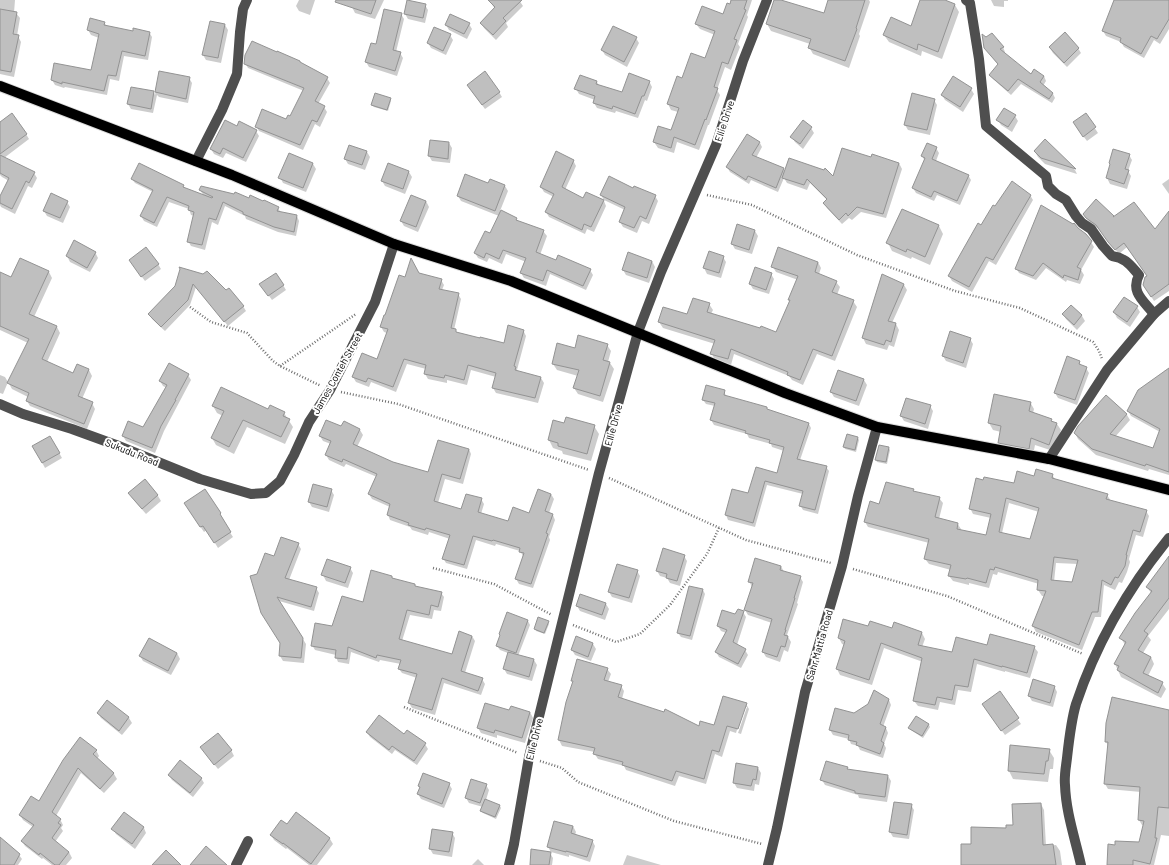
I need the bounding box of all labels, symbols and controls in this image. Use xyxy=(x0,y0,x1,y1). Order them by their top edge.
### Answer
street label: Ellie Drive xyxy=(712,99,736,143)
street label: James Conteh Street xyxy=(310,330,365,416)
street label: Ellie Drive xyxy=(602,403,624,447)
street label: Sukudu Road xyxy=(104,436,160,468)
street label: Sahr Mattia Road xyxy=(803,608,835,682)
street label: Ellie Drive xyxy=(523,717,545,761)

